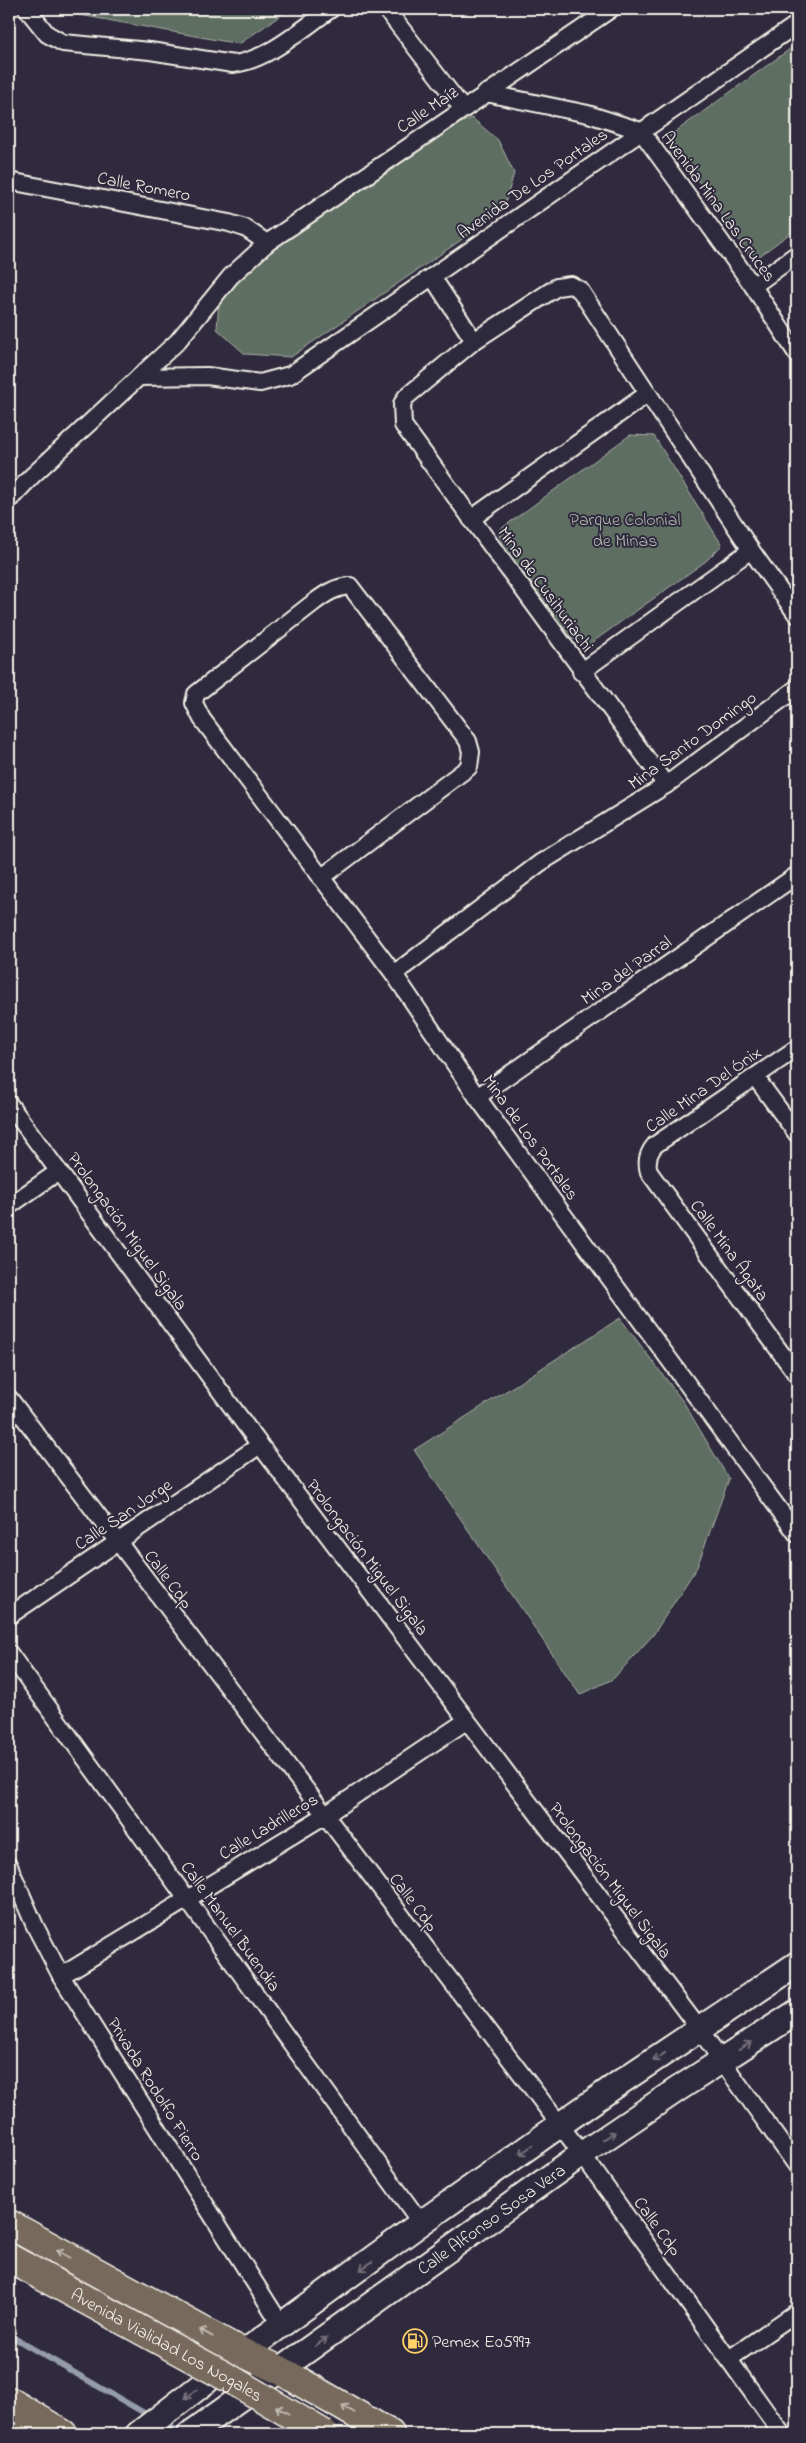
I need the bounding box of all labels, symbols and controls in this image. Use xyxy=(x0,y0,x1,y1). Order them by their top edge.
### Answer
street label: Calle Maíz xyxy=(392,80,465,141)
street label: Avenida De Los Portales xyxy=(452,123,614,247)
street label: Avenida Mina Las Cruces xyxy=(654,126,781,288)
street label: Calle Romero xyxy=(95,166,192,210)
park label: Parque Colonial de Minas xyxy=(570,508,680,555)
street label: Mina de Cusihuriachi xyxy=(490,522,599,658)
street label: Mina Santo Domingo xyxy=(623,686,763,798)
street label: Mina del Parral xyxy=(576,931,678,1013)
street label: Calle Mina Del Ónix xyxy=(641,1041,767,1140)
street label: Mina de Los Portales xyxy=(475,1070,584,1206)
street label: Prolongación Miguel Sigala xyxy=(59,1148,193,1317)
street label: Calle Mina Ágata xyxy=(682,1195,774,1308)
street label: Calle San Jorge xyxy=(70,1473,179,1559)
street label: Prolongación Miguel Sigala xyxy=(298,1474,434,1643)
street label: Calle Cdp xyxy=(137,1545,198,1615)
street label: Calle Ladrilleros xyxy=(214,1788,324,1868)
street label: Prolongación Miguel Sigala xyxy=(541,1797,677,1966)
street label: Calle Manuel Buendía xyxy=(173,1856,286,1998)
street label: Calle Cdp xyxy=(382,1868,443,1938)
street label: Privada Rodolfo Fierro xyxy=(100,2013,209,2167)
one-way arrow xyxy=(738,2041,752,2051)
one-way arrow xyxy=(653,2052,667,2062)
one-way arrow xyxy=(602,2131,616,2141)
one-way arrow xyxy=(519,2145,533,2155)
street label: Calle Alfonso Sosa Vera xyxy=(413,2158,572,2283)
street label: Calle Cdp xyxy=(626,2192,687,2262)
one-way arrow xyxy=(56,2249,71,2259)
one-way arrow xyxy=(359,2261,373,2271)
street label: Avenida Vialidad Los Nogales xyxy=(65,2283,267,2410)
one-way arrow xyxy=(199,2327,213,2337)
fuel station icon: Pemex E05997 xyxy=(402,2328,428,2354)
place label: Pemex E05997 xyxy=(432,2330,532,2356)
one-way arrow xyxy=(313,2337,327,2347)
one-way arrow xyxy=(185,2388,198,2399)
one-way arrow xyxy=(275,2404,289,2414)
one-way arrow xyxy=(342,2404,356,2414)

